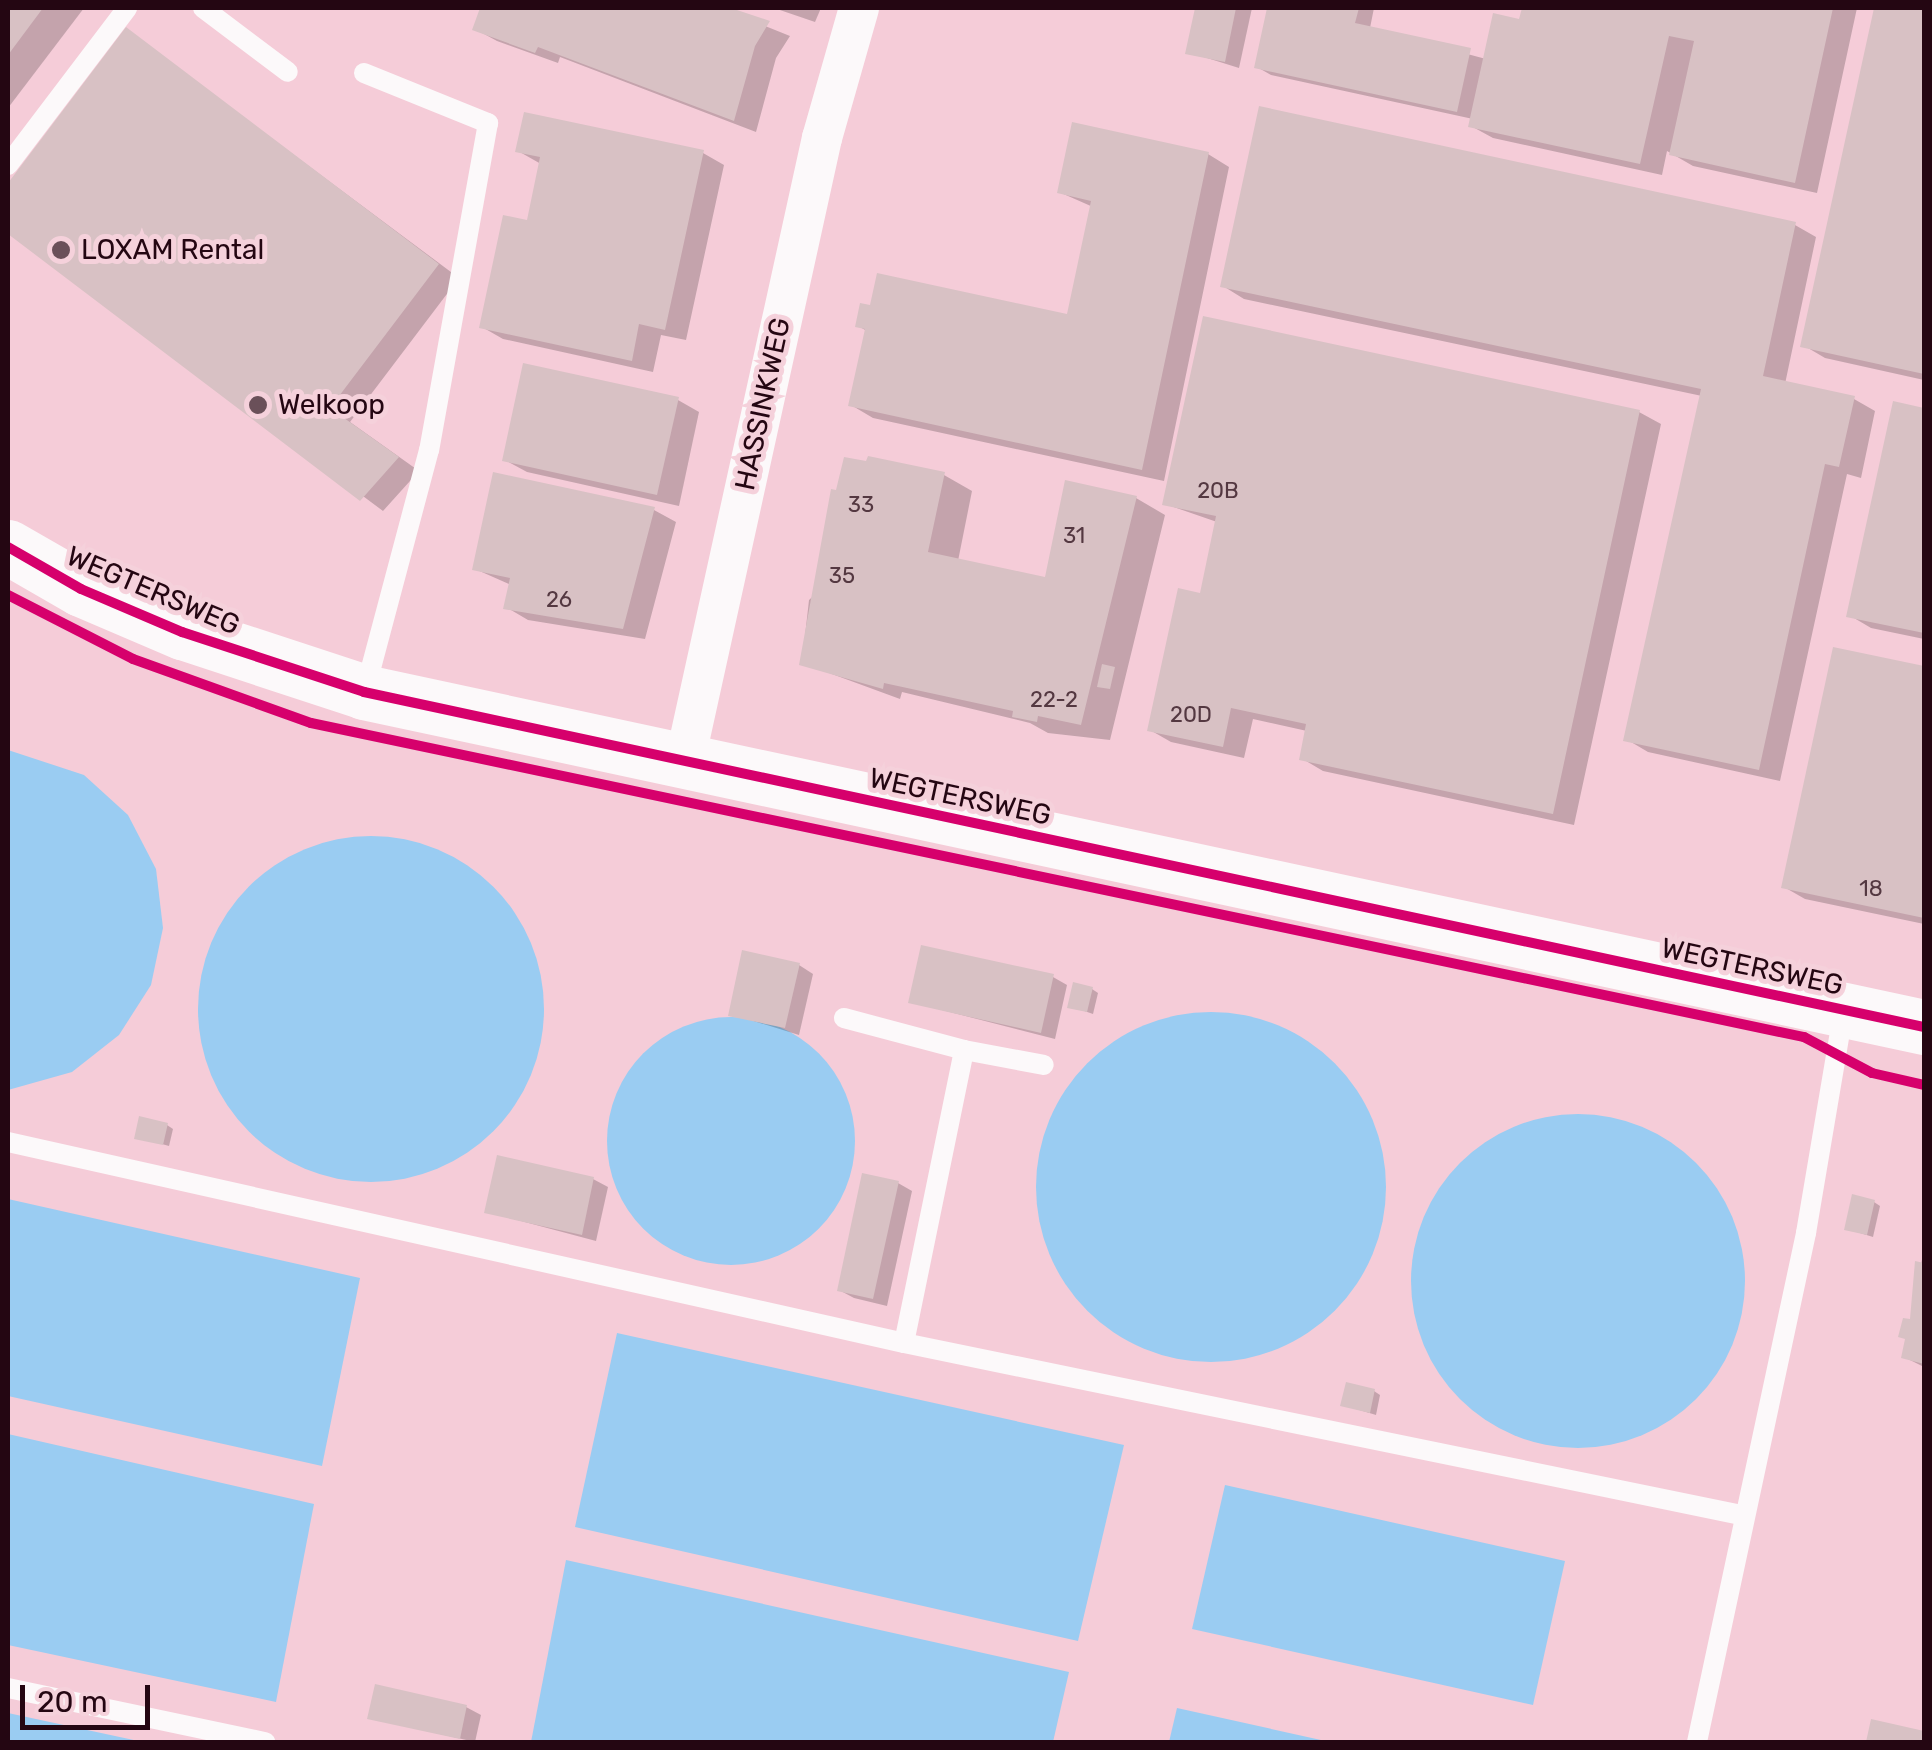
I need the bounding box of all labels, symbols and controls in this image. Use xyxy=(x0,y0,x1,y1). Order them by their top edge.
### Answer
place label: LOXAM Rental xyxy=(81,233,264,267)
marker: LOXAM Rental xyxy=(50,239,72,261)
street label: HASSINKWEG xyxy=(728,315,798,493)
place label: Welkoop xyxy=(278,388,385,422)
marker: Welkoop xyxy=(247,394,269,416)
house number: 20B xyxy=(1197,478,1239,504)
house number: 33 xyxy=(848,492,874,518)
house number: 31 xyxy=(1063,523,1085,549)
street label: WEGTERSWEG xyxy=(61,539,245,643)
house number: 35 xyxy=(829,563,855,589)
house number: 26 xyxy=(546,587,572,613)
house number: 22-2 xyxy=(1030,687,1078,713)
house number: 20D xyxy=(1170,702,1212,728)
street label: WEGTERSWEG xyxy=(866,761,1054,833)
house number: 18 xyxy=(1859,876,1883,902)
street label: WEGTERSWEG xyxy=(1658,931,1846,1003)
scale bar xyxy=(25,1665,155,1727)
text: 20 m xyxy=(37,1684,108,1720)

